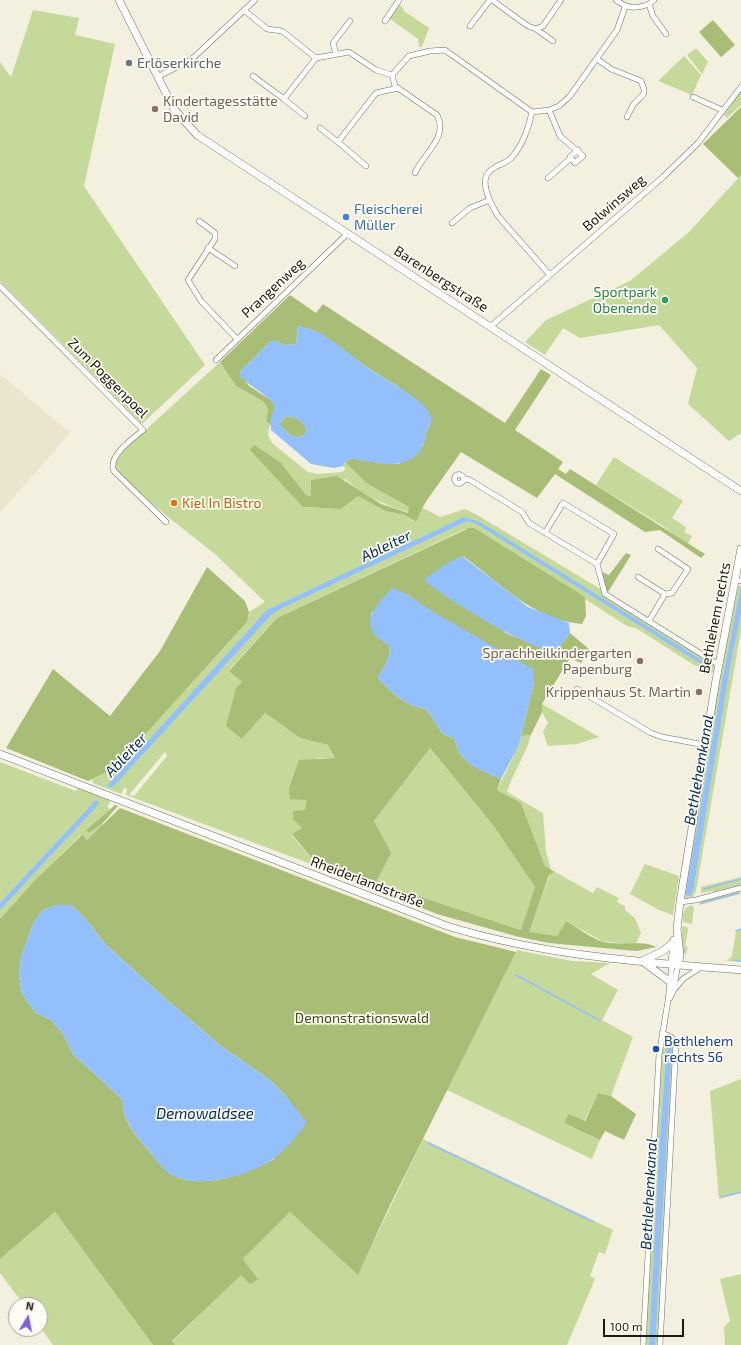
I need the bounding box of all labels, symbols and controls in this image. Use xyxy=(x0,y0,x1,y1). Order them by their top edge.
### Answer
place label: Erlöserkirche xyxy=(137,55,221,71)
marker: Erlöserkirche xyxy=(124,58,134,68)
place label: Kindertagesstätte David xyxy=(163,93,278,126)
marker: Kindertagesstätte David xyxy=(150,104,160,114)
street label: Bolwinsweg xyxy=(579,171,649,235)
place label: Fleischerei Müller xyxy=(354,201,423,234)
marker: Fleischerei Müller xyxy=(341,212,351,222)
street label: Barenbergstraße xyxy=(391,242,491,316)
street label: Prangenweg xyxy=(238,255,308,321)
place label: Sportpark Obenende xyxy=(593,284,657,316)
marker: Sportpark Obenende xyxy=(660,295,670,305)
street label: Zum Poggenpoel xyxy=(64,334,152,422)
place label: Kiel In Bistro xyxy=(182,495,261,511)
marker: Kiel In Bistro xyxy=(169,498,179,508)
water label: Ableiter xyxy=(358,526,414,566)
street label: Bethlehem rechts xyxy=(696,561,734,675)
place label: Sprachheilkindergarten Papenburg xyxy=(483,645,632,678)
marker: Sprachheilkindergarten Papenburg xyxy=(635,656,645,666)
place label: Krippenhaus St. Martin xyxy=(546,684,691,700)
marker: Krippenhaus St. Martin xyxy=(694,687,704,697)
water label: Bethlehemkanal xyxy=(680,713,718,827)
water label: Ableiter xyxy=(101,729,151,781)
street label: Rheiderlandstraße xyxy=(308,853,426,911)
park label: Demonstrationswald xyxy=(295,1010,429,1026)
place label: Bethlehem rechts 56 xyxy=(664,1033,733,1066)
marker: Bethlehem rechts 56 xyxy=(651,1044,661,1054)
water label: Demowaldsee xyxy=(156,1105,254,1123)
water label: Bethlehemkanal xyxy=(637,1138,661,1250)
north arrow xyxy=(8,1297,48,1337)
text: N xyxy=(25,1299,35,1313)
scale bar xyxy=(605,1311,686,1337)
text: 100 m xyxy=(610,1319,642,1333)

